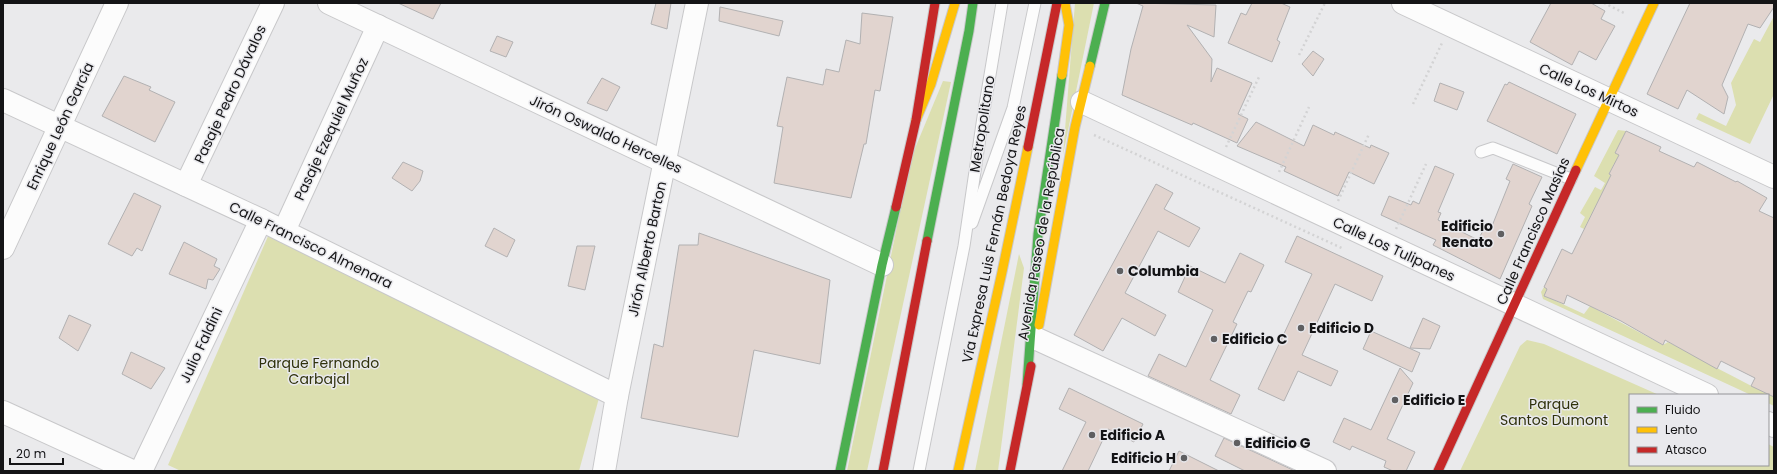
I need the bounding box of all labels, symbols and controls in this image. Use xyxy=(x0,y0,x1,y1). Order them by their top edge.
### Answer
street label: Pasaje Pedro Dávalos xyxy=(189,21,271,167)
street label: Pasaje Ezequiel Muñoz xyxy=(289,54,373,204)
street label: Calle Los Mirtos xyxy=(1536,58,1642,122)
street label: Enrique León García xyxy=(22,59,98,193)
street label: Metropolitano xyxy=(964,74,1000,174)
street label: Jirón Oswaldo Hercelles xyxy=(526,90,686,178)
street label: Vía Expresa Luis Fernán Bedoya Reyes xyxy=(957,103,1031,365)
street label: Avenida Paseo de la República xyxy=(1012,126,1070,342)
street label: Calle Francisco Masías xyxy=(1491,154,1575,308)
street label: Jirón Alberto Barton xyxy=(623,179,671,319)
street label: Calle Francisco Almenara xyxy=(226,197,396,293)
street label: Calle Los Tulipanes xyxy=(1330,212,1458,286)
place label: Edificio Renato xyxy=(1441,216,1493,252)
marker: Edificio Renato xyxy=(1496,229,1506,239)
place label: Columbia xyxy=(1128,261,1199,281)
marker: Columbia xyxy=(1115,266,1125,276)
street label: Julio Faldini xyxy=(175,304,227,386)
place label: Edificio D xyxy=(1309,318,1374,338)
marker: Edificio D xyxy=(1296,323,1306,333)
place label: Edificio C xyxy=(1222,329,1288,349)
marker: Edificio C xyxy=(1209,334,1219,344)
park label: Parque Fernando Carbajal xyxy=(259,353,379,389)
place label: Edificio E xyxy=(1403,390,1465,410)
park label: Parque Santos Dumont xyxy=(1500,394,1608,430)
legend xyxy=(1629,394,1769,466)
marker: Edificio E xyxy=(1390,395,1400,405)
text: Fluido xyxy=(1665,401,1701,418)
text: Lento xyxy=(1665,421,1698,438)
place label: Edificio A xyxy=(1100,425,1166,445)
marker: Edificio A xyxy=(1087,430,1097,440)
place label: Edificio G xyxy=(1245,433,1311,453)
marker: Edificio G xyxy=(1232,438,1242,448)
scale bar xyxy=(10,440,63,466)
text: Atasco xyxy=(1665,441,1707,458)
text: 20 m xyxy=(16,445,46,462)
place label: Edificio H xyxy=(1111,448,1176,468)
marker: Edificio H xyxy=(1179,453,1189,463)

